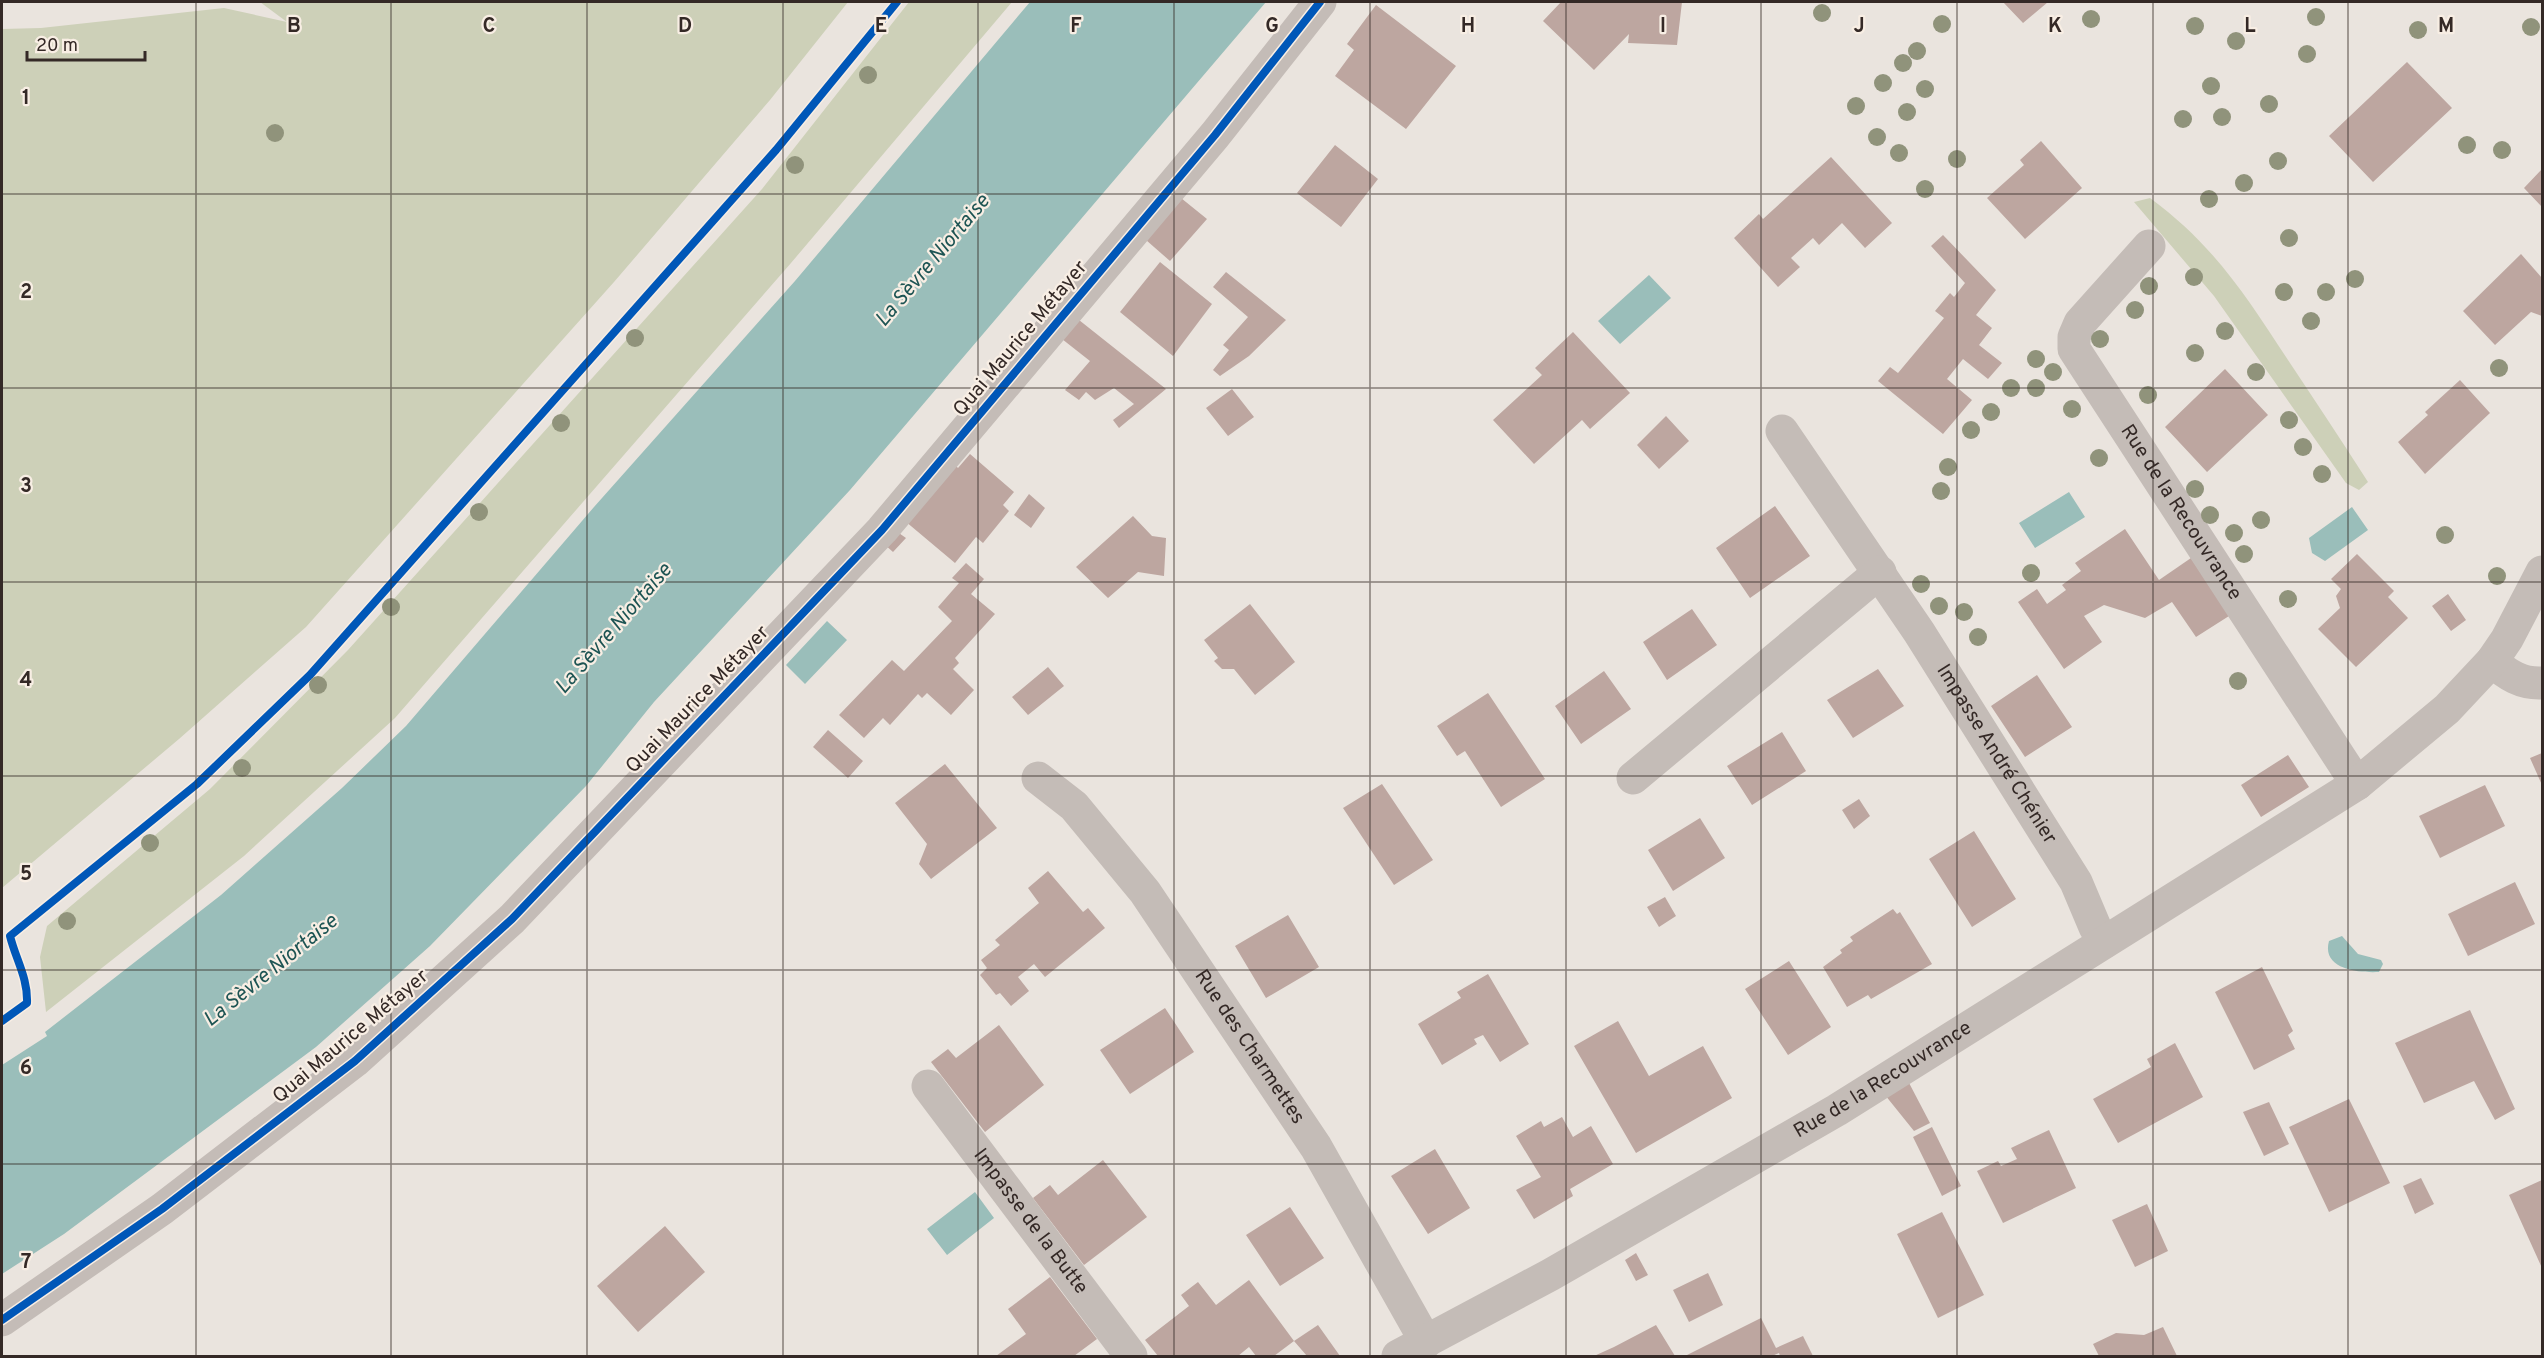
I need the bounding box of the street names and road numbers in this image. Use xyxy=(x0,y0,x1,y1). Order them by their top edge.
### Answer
street label: Quai Maurice Métayer xyxy=(948,255,1094,422)
street label: Rue de la Recouvrance xyxy=(2114,420,2247,606)
street label: Quai Maurice Métayer xyxy=(621,620,776,780)
street label: Impasse André Chénier xyxy=(1930,660,2062,850)
street label: Quai Maurice Métayer xyxy=(268,964,435,1110)
street label: Rue des Charmettes xyxy=(1188,965,1310,1130)
street label: Rue de la Recouvrance xyxy=(1789,1016,1977,1145)
street label: Impasse de la Butte xyxy=(967,1144,1093,1300)

